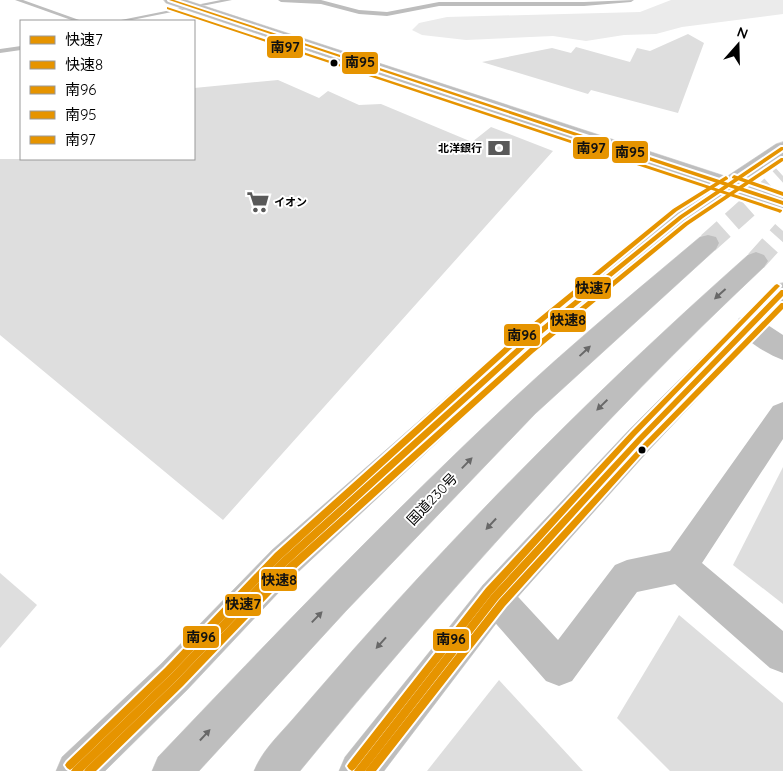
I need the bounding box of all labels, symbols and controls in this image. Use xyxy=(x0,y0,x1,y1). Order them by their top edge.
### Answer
legend xyxy=(20,20,195,160)
north arrow xyxy=(713,20,763,70)
text: N xyxy=(735,23,750,43)
text: 快速7 xyxy=(65,30,103,49)
line badge: 南97 xyxy=(266,35,304,59)
text: 南97 xyxy=(270,38,300,56)
line badge: 南95 xyxy=(341,51,379,75)
text: 南95 xyxy=(345,53,375,71)
text: 快速8 xyxy=(65,55,103,74)
unlabelled marker xyxy=(329,58,339,68)
text: 南96 xyxy=(65,80,96,99)
text: 南95 xyxy=(65,105,97,124)
text: 南97 xyxy=(65,130,96,149)
bank icon: 北洋銀行 xyxy=(486,135,512,161)
line badge: 南97 xyxy=(572,136,610,160)
text: 南97 xyxy=(576,139,606,157)
line badge: 南95 xyxy=(611,140,649,164)
place label: 北洋銀行 xyxy=(438,141,482,155)
text: 南95 xyxy=(615,143,645,161)
supermarket icon: イオン xyxy=(245,189,271,215)
place label: イオン xyxy=(274,195,307,209)
line badge: 快速7 xyxy=(574,276,612,300)
text: 快速7 xyxy=(575,279,611,297)
one-way arrow xyxy=(713,288,726,299)
line badge: 快速8 xyxy=(549,309,587,333)
text: 快速8 xyxy=(550,311,586,329)
line badge: 南96 xyxy=(503,323,541,347)
text: 南96 xyxy=(507,326,537,344)
one-way arrow xyxy=(578,345,590,357)
one-way arrow xyxy=(596,399,608,411)
unlabelled marker xyxy=(637,445,647,455)
one-way arrow xyxy=(461,457,473,469)
street label: 国道230号 xyxy=(403,469,461,529)
one-way arrow xyxy=(485,517,497,529)
line badge: 快速8 xyxy=(260,568,298,592)
text: 快速8 xyxy=(261,571,297,589)
line badge: 快速7 xyxy=(224,593,262,617)
text: 快速7 xyxy=(225,595,261,613)
one-way arrow xyxy=(311,611,323,623)
line badge: 南96 xyxy=(182,625,220,649)
text: 南96 xyxy=(186,628,216,646)
line badge: 南96 xyxy=(432,628,470,652)
text: 南96 xyxy=(436,630,466,648)
one-way arrow xyxy=(375,637,387,649)
one-way arrow xyxy=(200,729,211,742)

